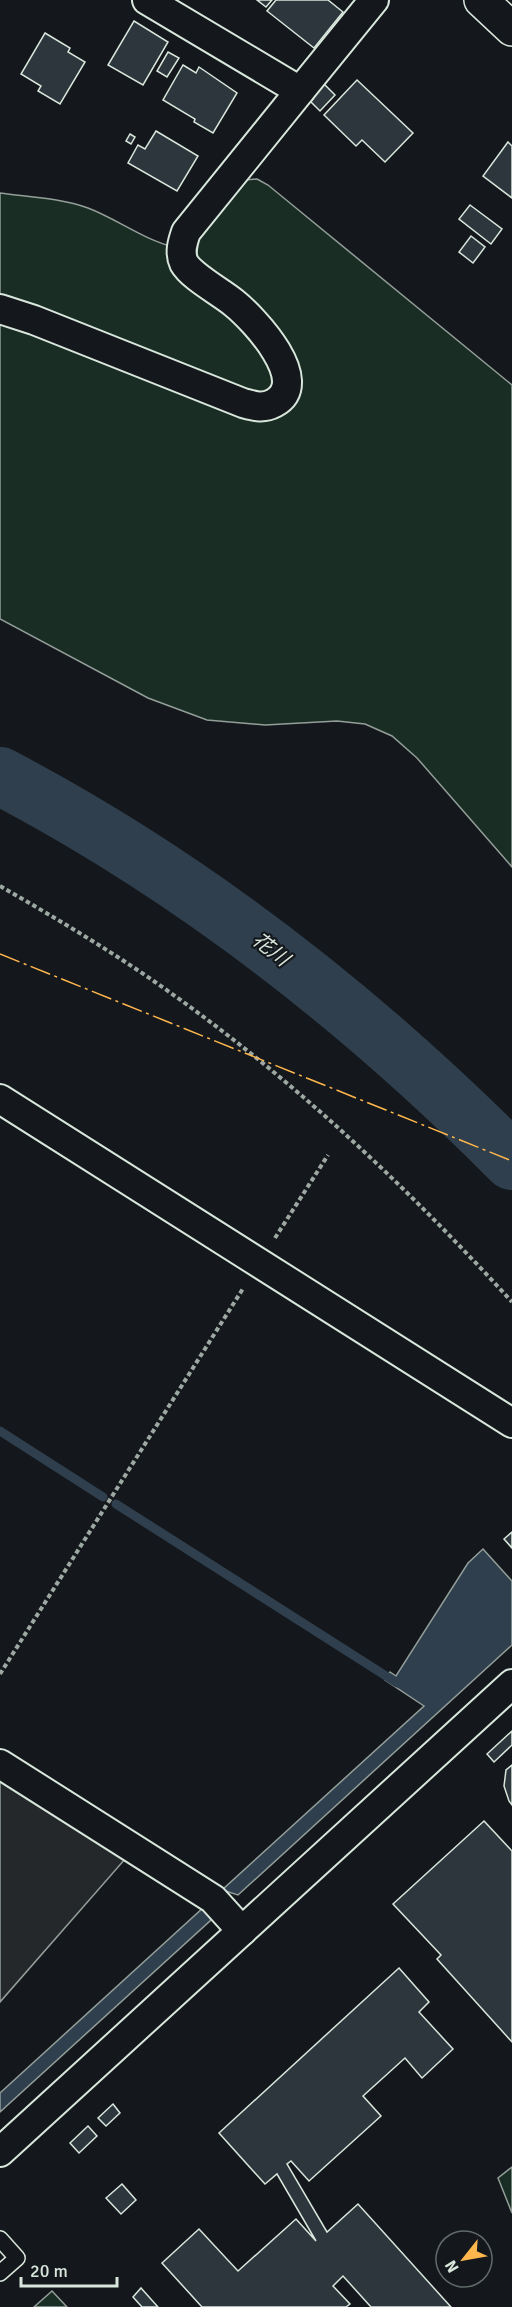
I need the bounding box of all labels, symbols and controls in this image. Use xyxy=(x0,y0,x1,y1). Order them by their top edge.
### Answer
water label: 花川 xyxy=(247,927,296,973)
north arrow xyxy=(434,2229,494,2289)
scale bar xyxy=(21,2250,117,2288)
text: N xyxy=(441,2256,463,2276)
text: 20 m xyxy=(30,2260,68,2282)

